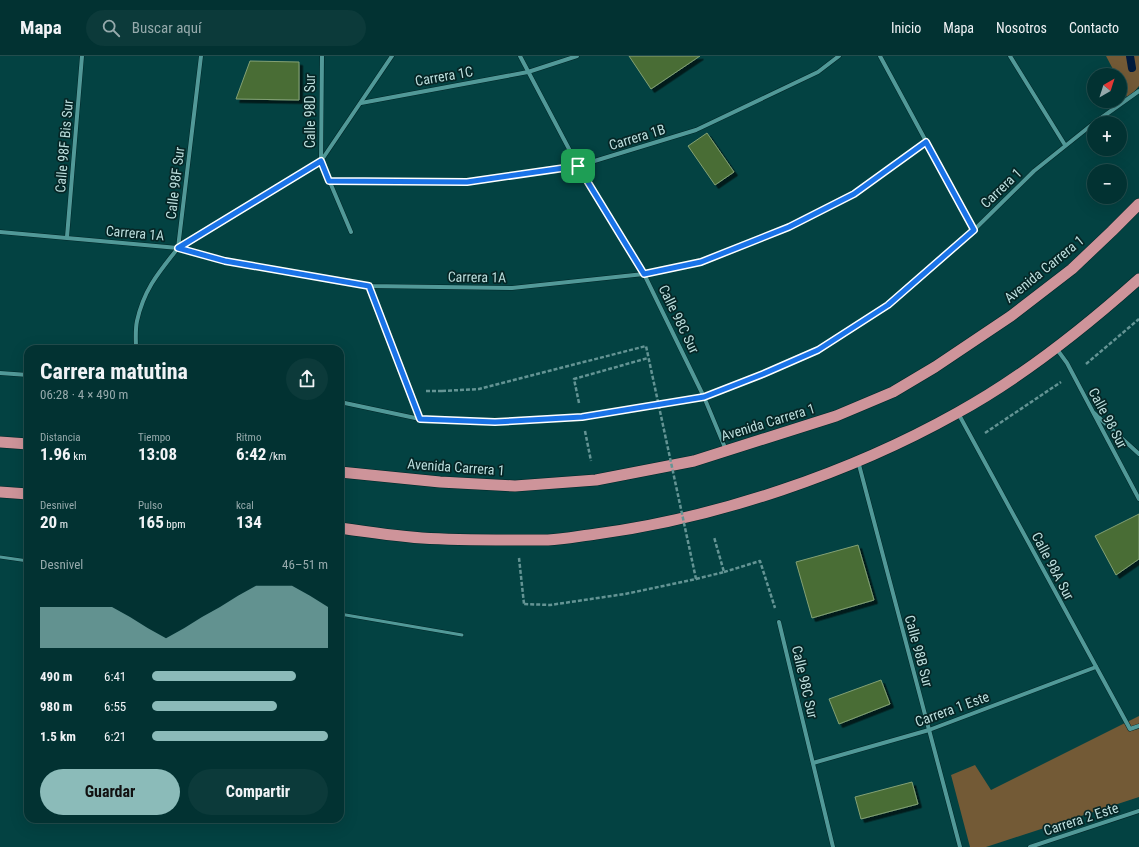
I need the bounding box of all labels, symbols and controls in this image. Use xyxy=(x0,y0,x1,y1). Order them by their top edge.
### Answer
search box xyxy=(86,10,366,46)
text: Mapa xyxy=(20,16,62,39)
icon: search xyxy=(100,17,122,39)
text: Buscar aquí xyxy=(132,19,202,37)
text: Inicio xyxy=(891,20,921,36)
text: Mapa xyxy=(943,20,974,36)
text: Nosotros xyxy=(996,20,1047,36)
text: Contacto xyxy=(1069,20,1119,36)
street label: Carrera 1C xyxy=(414,63,474,89)
north arrow xyxy=(1087,68,1127,108)
map controls xyxy=(1087,68,1127,204)
street label: Calle 98D Sur xyxy=(302,74,318,148)
street label: Calle 98F Bis Sur xyxy=(52,99,76,193)
button: + xyxy=(1087,116,1127,156)
street label: Carrera 1B xyxy=(607,121,667,153)
street label: Calle 98F Sur xyxy=(163,146,187,220)
pin xyxy=(561,149,595,183)
icon: arrive xyxy=(567,155,589,177)
button: − xyxy=(1087,164,1127,204)
street label: Carrera 1 xyxy=(977,165,1025,211)
street label: Carrera 1A xyxy=(105,222,165,244)
street label: Avenida Carrera 1 xyxy=(1001,232,1087,306)
street label: Carrera 1A xyxy=(448,268,506,286)
street label: Calle 98C Sur xyxy=(656,282,702,356)
button: share xyxy=(286,358,328,400)
text: Carrera matutina xyxy=(40,359,188,384)
street label: Calle 98 Sur xyxy=(1085,385,1131,451)
text: 06:28 · 4 × 490 m xyxy=(40,387,128,402)
street label: Avenida Carrera 1 xyxy=(719,400,817,444)
text: Distancia xyxy=(40,431,81,444)
text: Tiempo xyxy=(138,431,171,444)
text: Ritmo xyxy=(236,431,261,444)
text: 1.96 xyxy=(40,444,71,464)
text: 13:08 xyxy=(138,444,177,464)
text: 6:42 xyxy=(236,444,266,464)
text: km xyxy=(71,450,86,463)
text: /km xyxy=(266,450,286,463)
street label: Avenida Carrera 1 xyxy=(407,456,505,478)
text: Desnivel xyxy=(40,499,77,512)
text: Pulso xyxy=(138,499,162,512)
text: kcal xyxy=(236,499,254,512)
text: 20 xyxy=(40,512,57,532)
text: 165 xyxy=(138,512,164,532)
text: 134 xyxy=(236,512,262,532)
text: m xyxy=(57,518,68,531)
text: bpm xyxy=(164,518,185,531)
street label: Calle 98A Sur xyxy=(1029,529,1077,603)
text: Desnivel xyxy=(40,557,83,572)
text: 46–51 m xyxy=(282,557,328,572)
street label: Calle 98B Sur xyxy=(902,613,936,689)
street label: Calle 98C Sur xyxy=(789,644,821,720)
text: 490 m xyxy=(40,669,72,684)
text: 6:41 xyxy=(104,669,126,684)
street label: Carrera 1 Este xyxy=(913,688,992,730)
text: 980 m xyxy=(40,699,72,714)
text: 6:55 xyxy=(104,699,126,714)
text: 1.5 km xyxy=(40,729,76,744)
text: 6:21 xyxy=(104,729,126,744)
button: Guardar xyxy=(40,769,180,815)
button: Compartir xyxy=(188,769,328,815)
street label: Carrera 2 Este xyxy=(1042,799,1121,839)

